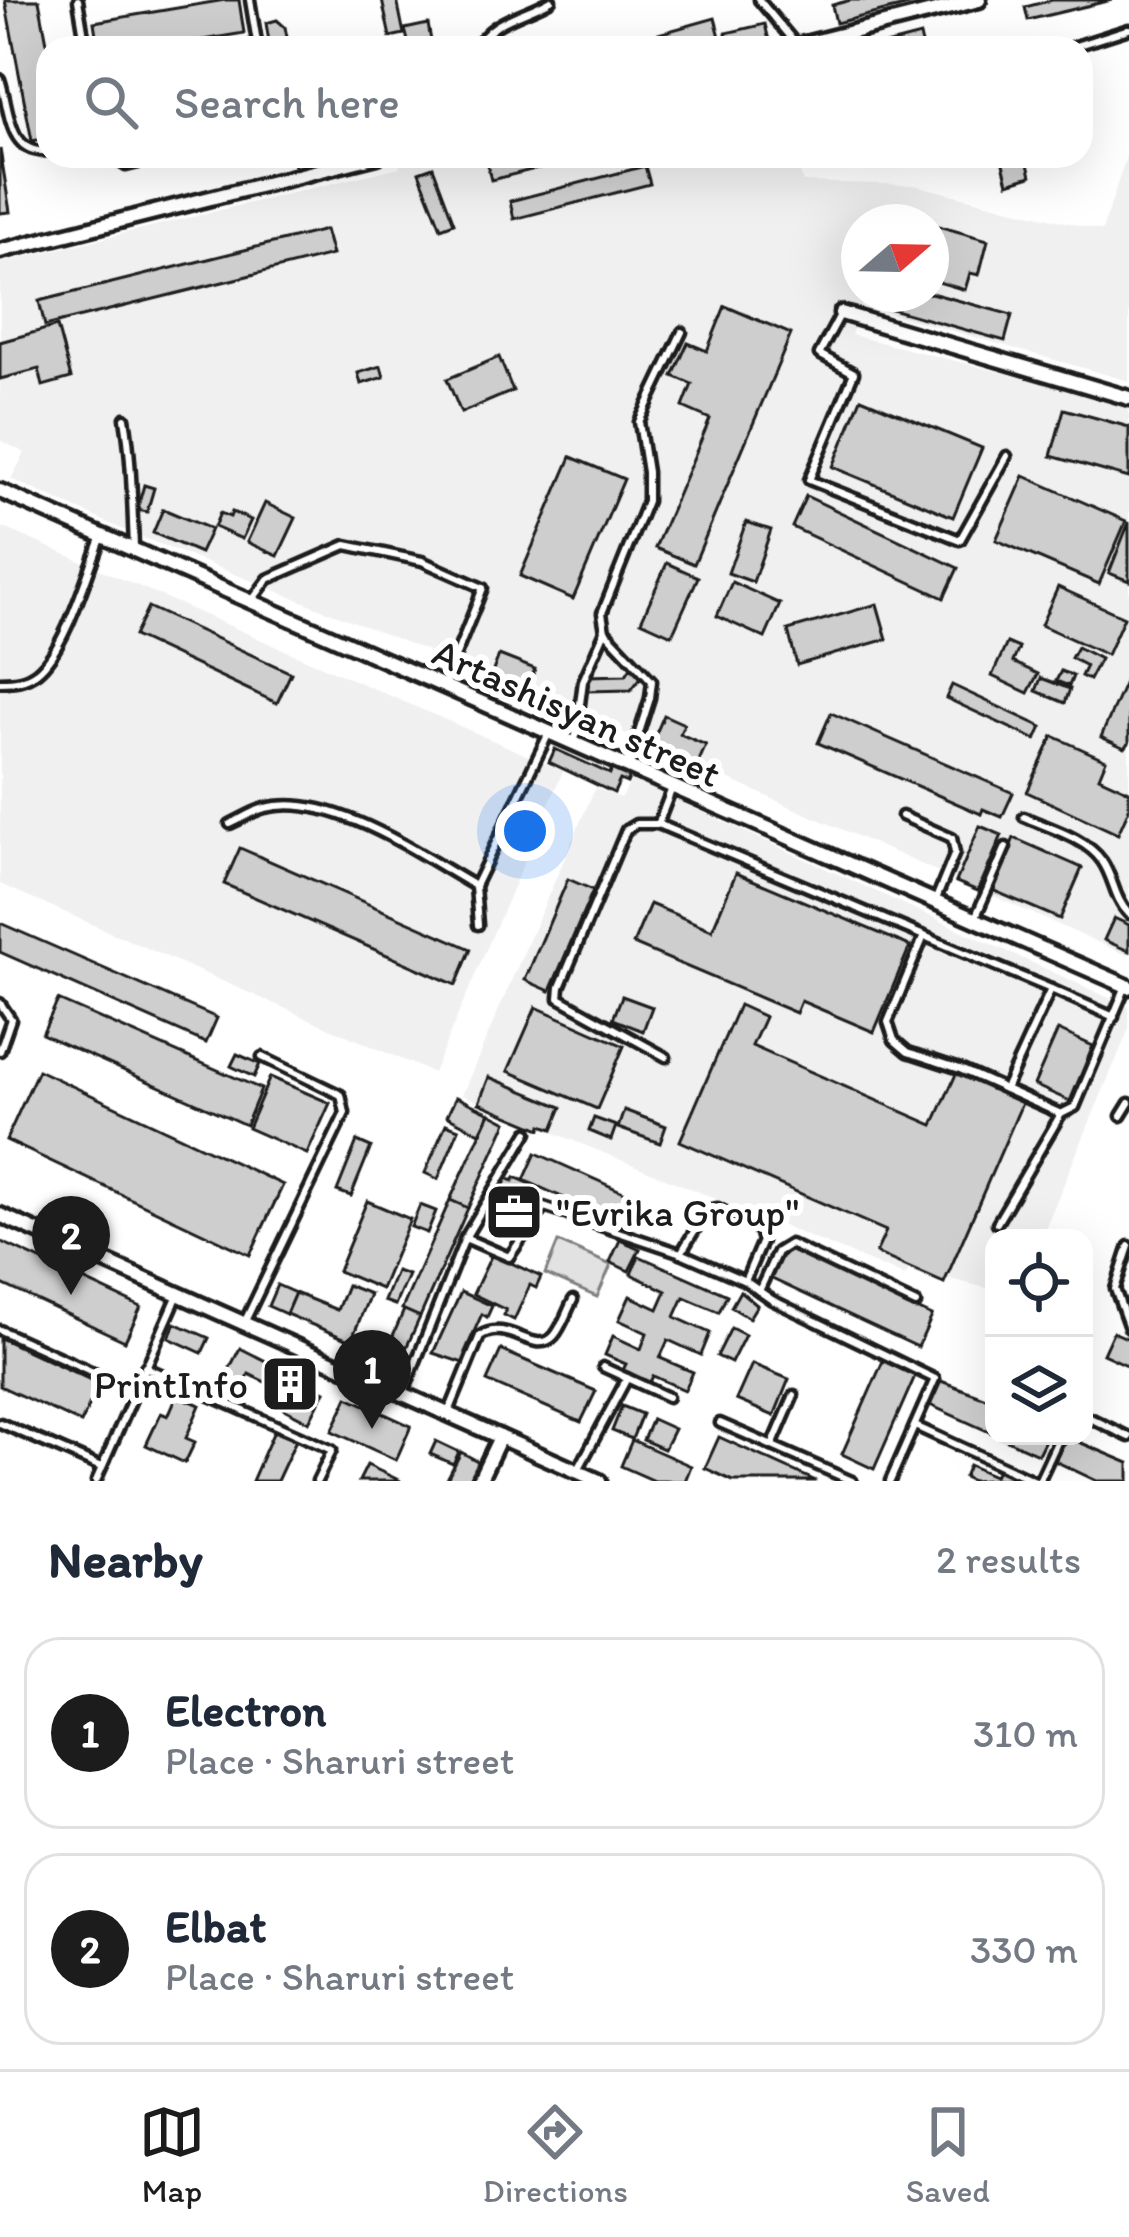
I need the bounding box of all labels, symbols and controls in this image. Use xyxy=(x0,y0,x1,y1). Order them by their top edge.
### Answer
search box xyxy=(36,36,1093,168)
icon: search xyxy=(78,69,144,135)
text: Search here xyxy=(174,75,400,129)
north arrow xyxy=(841,204,949,312)
street label: Artashisyan street xyxy=(426,628,728,797)
your location xyxy=(495,801,555,861)
office icon: "Evrika Group" xyxy=(483,1181,545,1243)
place label: "Evrika Group" xyxy=(556,1189,799,1236)
pin: 2 xyxy=(32,1196,110,1295)
map controls xyxy=(985,1229,1093,1445)
button: locate xyxy=(985,1229,1093,1337)
pin: 1 xyxy=(333,1330,411,1429)
button: layers xyxy=(985,1337,1093,1445)
building icon: PrintInfo xyxy=(259,1353,321,1415)
place label: PrintInfo xyxy=(94,1361,248,1408)
text: Nearby xyxy=(48,1529,203,1590)
text: 2 results xyxy=(936,1536,1081,1583)
text: Electron xyxy=(165,1683,326,1737)
text: 1 xyxy=(81,1710,99,1757)
text: 310 m xyxy=(973,1710,1078,1757)
text: Place · Sharuri street xyxy=(165,1737,514,1784)
text: Elbat xyxy=(165,1899,266,1953)
text: 2 xyxy=(80,1926,100,1973)
text: 330 m xyxy=(970,1926,1078,1973)
text: Place · Sharuri street xyxy=(165,1953,514,2000)
tab: Map xyxy=(139,2099,205,2210)
tab: Directions xyxy=(483,2099,628,2210)
tab: Saved xyxy=(906,2099,990,2210)

